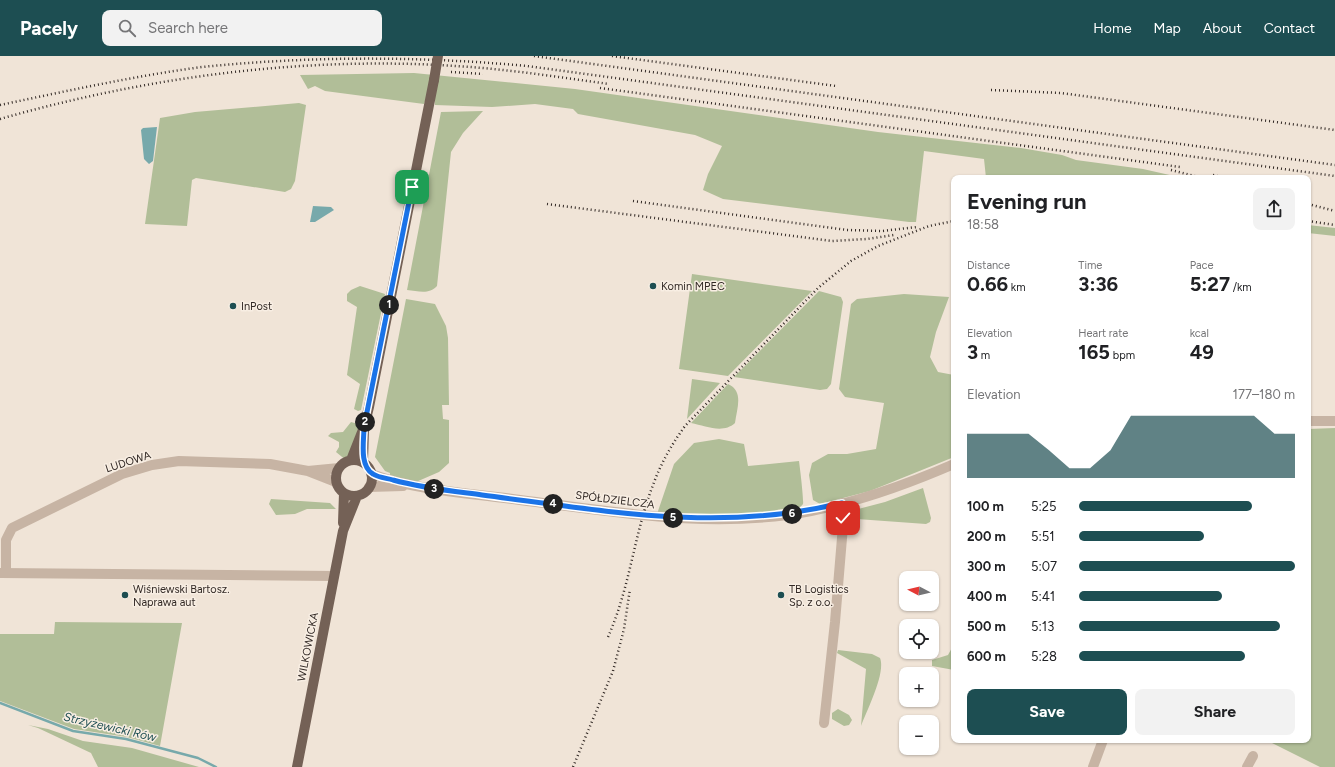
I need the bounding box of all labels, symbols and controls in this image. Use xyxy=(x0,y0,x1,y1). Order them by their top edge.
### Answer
search box xyxy=(102,10,382,46)
text: Pacely xyxy=(20,17,78,40)
icon: search xyxy=(116,17,138,39)
text: Search here xyxy=(148,19,228,37)
text: Home xyxy=(1093,20,1132,37)
text: Map xyxy=(1154,20,1181,37)
text: About xyxy=(1203,20,1242,37)
text: Contact xyxy=(1264,20,1315,37)
pin xyxy=(395,170,429,204)
icon: arrive xyxy=(401,176,423,198)
text: Evening run xyxy=(967,188,1087,215)
button: share xyxy=(1253,188,1295,230)
text: 18:58 xyxy=(967,217,999,232)
text: Distance xyxy=(967,259,1010,272)
text: Time xyxy=(1078,259,1102,272)
text: Pace xyxy=(1190,259,1213,272)
text: 0.66 xyxy=(967,272,1008,296)
text: 3:36 xyxy=(1078,272,1118,296)
text: 5:27 xyxy=(1190,272,1230,296)
place label: Komin MPEC xyxy=(661,280,725,293)
marker: Komin MPEC xyxy=(648,281,658,291)
text: km xyxy=(1008,281,1026,294)
text: /km xyxy=(1230,281,1252,294)
pin: 1 xyxy=(379,295,399,315)
text: 1 xyxy=(387,298,391,311)
place label: InPost xyxy=(241,300,272,313)
marker: InPost xyxy=(228,301,238,311)
text: Elevation xyxy=(967,327,1012,340)
text: Heart rate xyxy=(1078,327,1128,340)
text: kcal xyxy=(1190,327,1209,340)
text: 3 xyxy=(967,340,978,364)
text: 165 xyxy=(1078,340,1110,364)
text: 49 xyxy=(1190,340,1214,364)
text: m xyxy=(978,349,990,362)
text: bpm xyxy=(1110,349,1135,362)
text: Elevation xyxy=(967,387,1020,402)
text: 177–180 m xyxy=(1233,387,1295,402)
pin: 2 xyxy=(355,412,375,432)
text: 2 xyxy=(362,415,368,428)
street label: LUDOWA xyxy=(104,448,153,475)
pin: 3 xyxy=(424,479,444,499)
text: 3 xyxy=(431,482,437,495)
street label: SPÓŁDZIELCZA xyxy=(575,488,656,511)
pin: 4 xyxy=(543,494,563,514)
text: 4 xyxy=(550,497,556,510)
text: 100 m xyxy=(967,499,1004,514)
text: 5:25 xyxy=(1031,499,1057,514)
pin xyxy=(826,501,860,535)
pin: 6 xyxy=(782,504,802,524)
text: 6 xyxy=(789,507,795,520)
icon: check xyxy=(832,507,854,529)
pin: 5 xyxy=(663,508,683,528)
text: 5 xyxy=(670,511,676,524)
text: 200 m xyxy=(967,529,1006,544)
text: 5:51 xyxy=(1031,529,1055,544)
text: 300 m xyxy=(967,559,1006,574)
text: 5:07 xyxy=(1031,559,1057,574)
north arrow xyxy=(899,571,939,611)
map controls xyxy=(899,571,939,755)
place label: Wiśniewski Bartosz. Naprawa aut xyxy=(133,583,230,609)
place label: TB Logistics Sp. z o.o. xyxy=(789,583,849,609)
text: 400 m xyxy=(967,589,1007,604)
text: 5:41 xyxy=(1031,589,1055,604)
marker: Wiśniewski Bartosz. Naprawa aut xyxy=(120,590,130,600)
marker: TB Logistics Sp. z o.o. xyxy=(776,590,786,600)
street label: WILKOWICKA xyxy=(295,611,321,683)
button: locate xyxy=(899,619,939,659)
text: 500 m xyxy=(967,619,1006,634)
text: 5:13 xyxy=(1031,619,1054,634)
text: 600 m xyxy=(967,649,1006,664)
text: 5:28 xyxy=(1031,649,1057,664)
button: + xyxy=(899,667,939,707)
button: Save xyxy=(967,689,1127,735)
button: Share xyxy=(1135,689,1295,735)
water label: Strzyżewicki Rów xyxy=(62,710,158,745)
button: − xyxy=(899,715,939,755)

